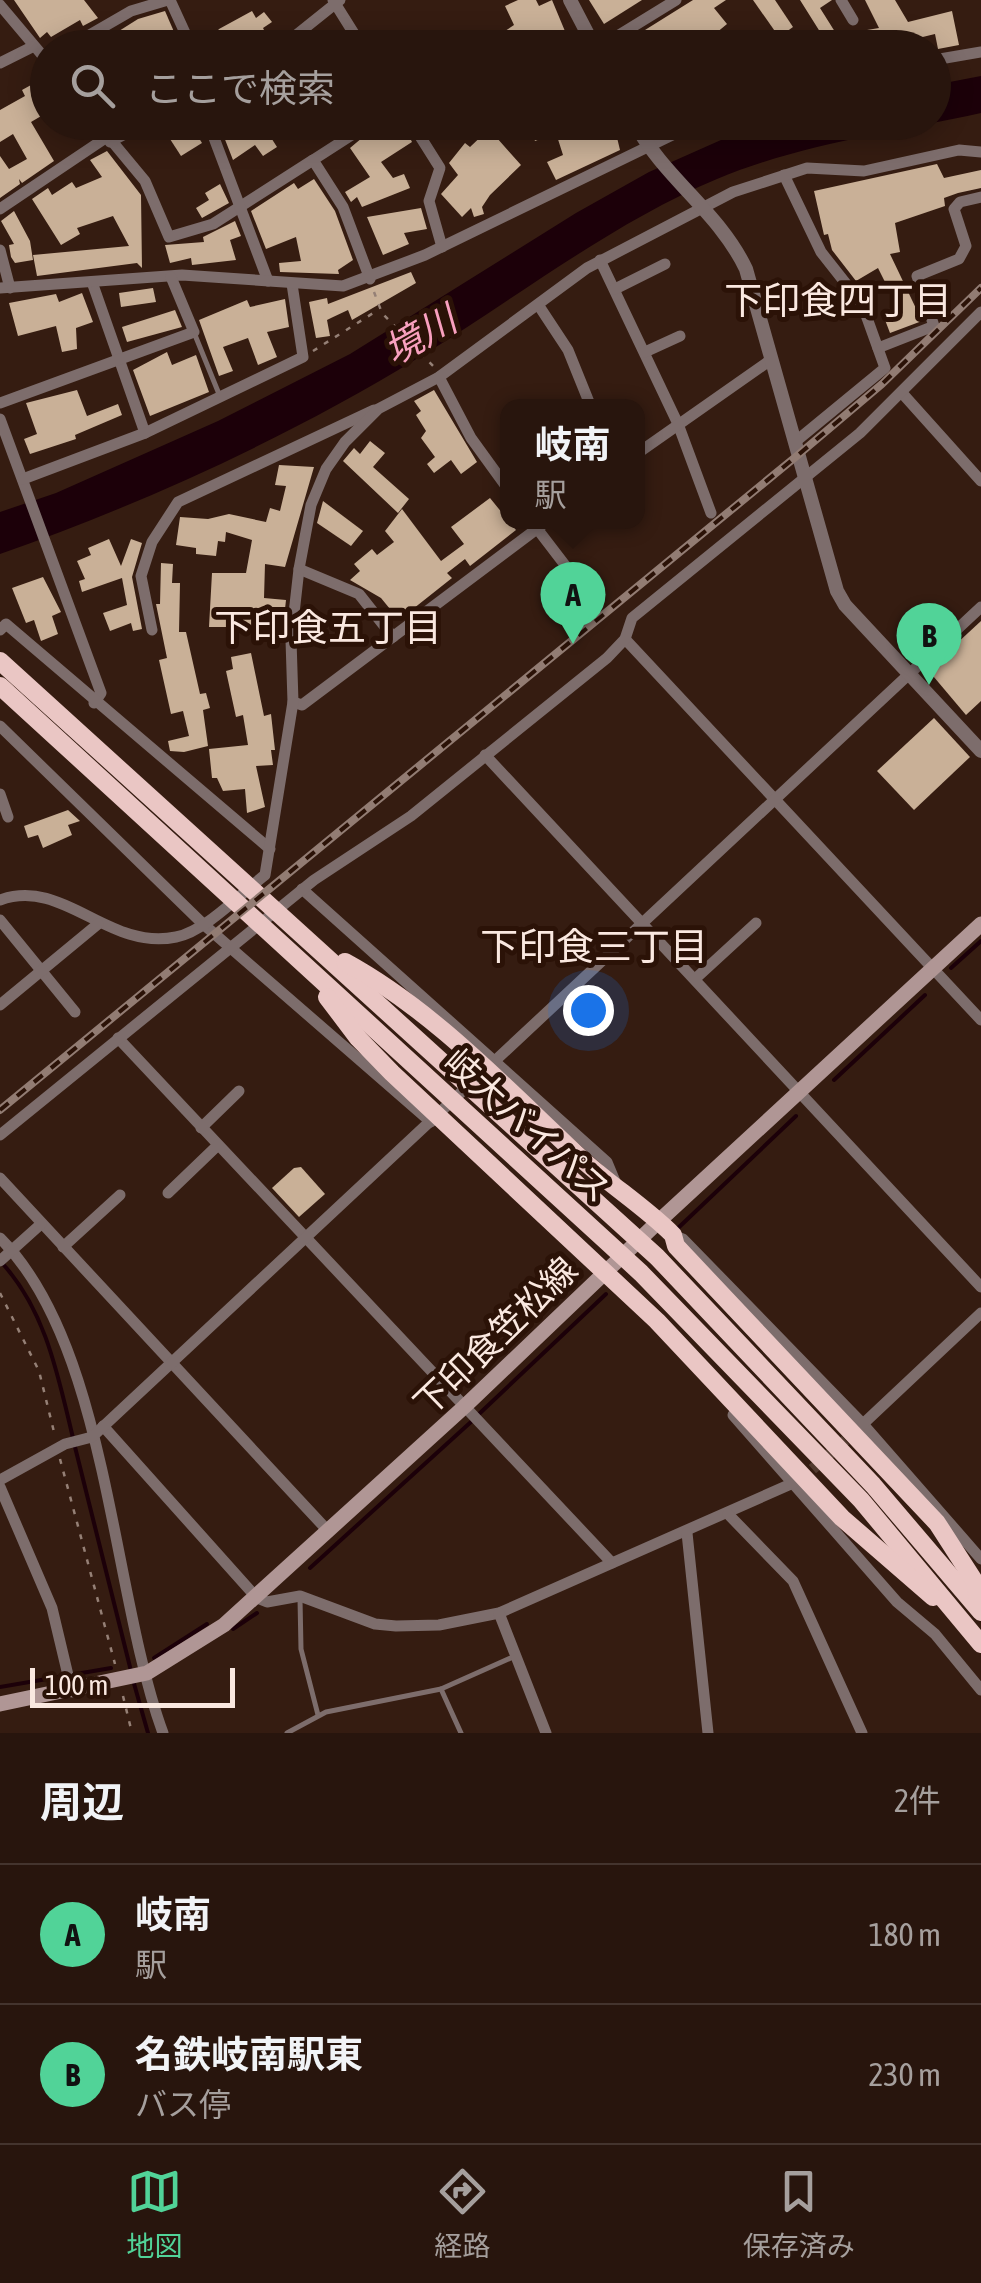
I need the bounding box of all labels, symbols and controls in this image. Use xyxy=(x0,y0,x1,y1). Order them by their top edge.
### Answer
search box xyxy=(30,30,951,140)
icon: search xyxy=(65,58,120,113)
text: ここで検索 xyxy=(145,67,335,110)
district label: 下印食四丁目 xyxy=(724,279,952,322)
water label: 境川 xyxy=(376,295,467,373)
popup xyxy=(500,399,645,529)
text: 岐南 xyxy=(534,423,611,466)
text: 駅 xyxy=(534,476,567,513)
pin: A xyxy=(540,562,606,644)
pin: B xyxy=(896,602,962,685)
district label: 下印食五丁目 xyxy=(214,606,442,649)
district label: 下印食三丁目 xyxy=(480,925,708,968)
your location xyxy=(563,985,614,1036)
street label: 岐大バイパス xyxy=(437,1040,619,1210)
street label: 下印食笠松線 xyxy=(406,1249,584,1423)
scale bar xyxy=(30,1663,235,1708)
text: 100 m xyxy=(45,1669,108,1701)
text: 周辺 xyxy=(40,1778,124,1826)
text: 2件 xyxy=(894,1782,941,1819)
text: 岐南 xyxy=(135,1893,211,1936)
text: A xyxy=(65,1916,80,1953)
text: 180 m xyxy=(868,1916,941,1953)
text: 駅 xyxy=(135,1946,167,1983)
text: 名鉄岐南駅東 xyxy=(135,2033,363,2076)
text: B xyxy=(65,2056,80,2093)
text: 230 m xyxy=(868,2056,941,2093)
text: バス停 xyxy=(135,2086,231,2123)
tab: 地図 xyxy=(126,2164,182,2264)
tab: 経路 xyxy=(434,2164,491,2264)
tab: 保存済み xyxy=(743,2164,855,2264)

